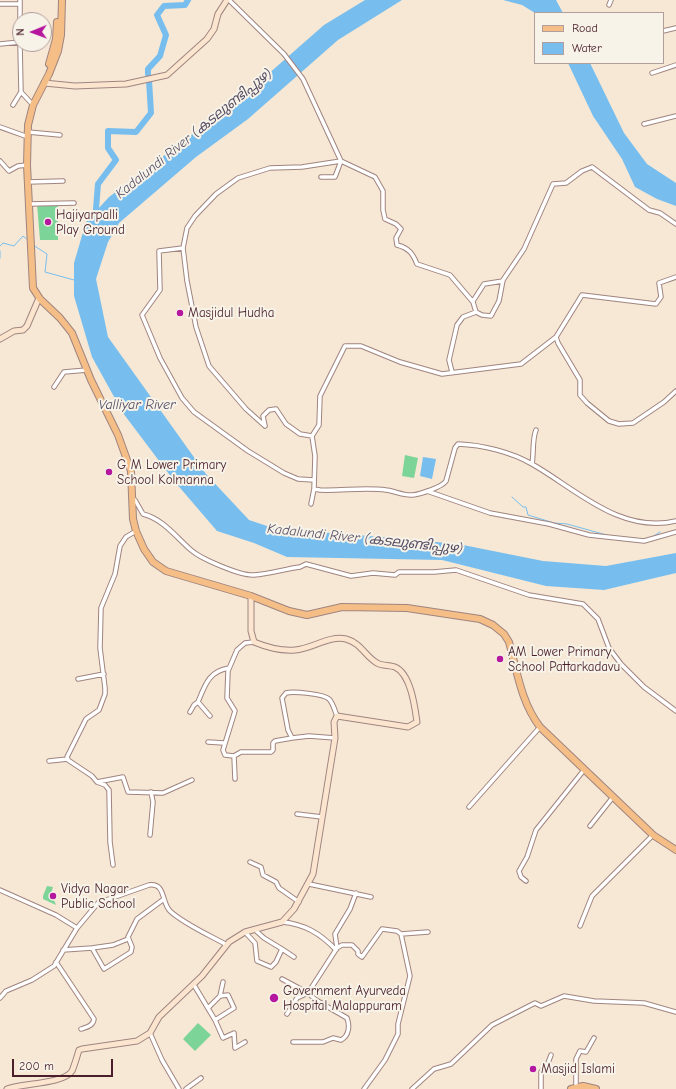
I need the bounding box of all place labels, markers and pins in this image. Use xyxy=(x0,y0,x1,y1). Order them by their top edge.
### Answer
place label: Hajiyarpalli Play Ground xyxy=(56,207,125,238)
marker: Hajiyarpalli Play Ground xyxy=(43,217,53,227)
place label: Masjidul Hudha xyxy=(188,305,274,321)
marker: Masjidul Hudha xyxy=(175,308,185,318)
place label: G M Lower Primary School Kolmanna xyxy=(117,457,226,488)
marker: G M Lower Primary School Kolmanna xyxy=(104,467,114,477)
place label: AM Lower Primary School Pattarkadavu xyxy=(508,644,620,675)
marker: AM Lower Primary School Pattarkadavu xyxy=(495,654,505,664)
place label: Vidya Nagar Public School xyxy=(61,881,135,912)
marker: Vidya Nagar Public School xyxy=(48,891,58,901)
place label: Government Ayurveda Hospital Malappuram xyxy=(283,983,406,1014)
marker: Government Ayurveda Hospital Malappuram xyxy=(268,992,280,1004)
place label: Masjid Islami xyxy=(541,1061,615,1077)
marker: Masjid Islami xyxy=(528,1064,538,1074)

